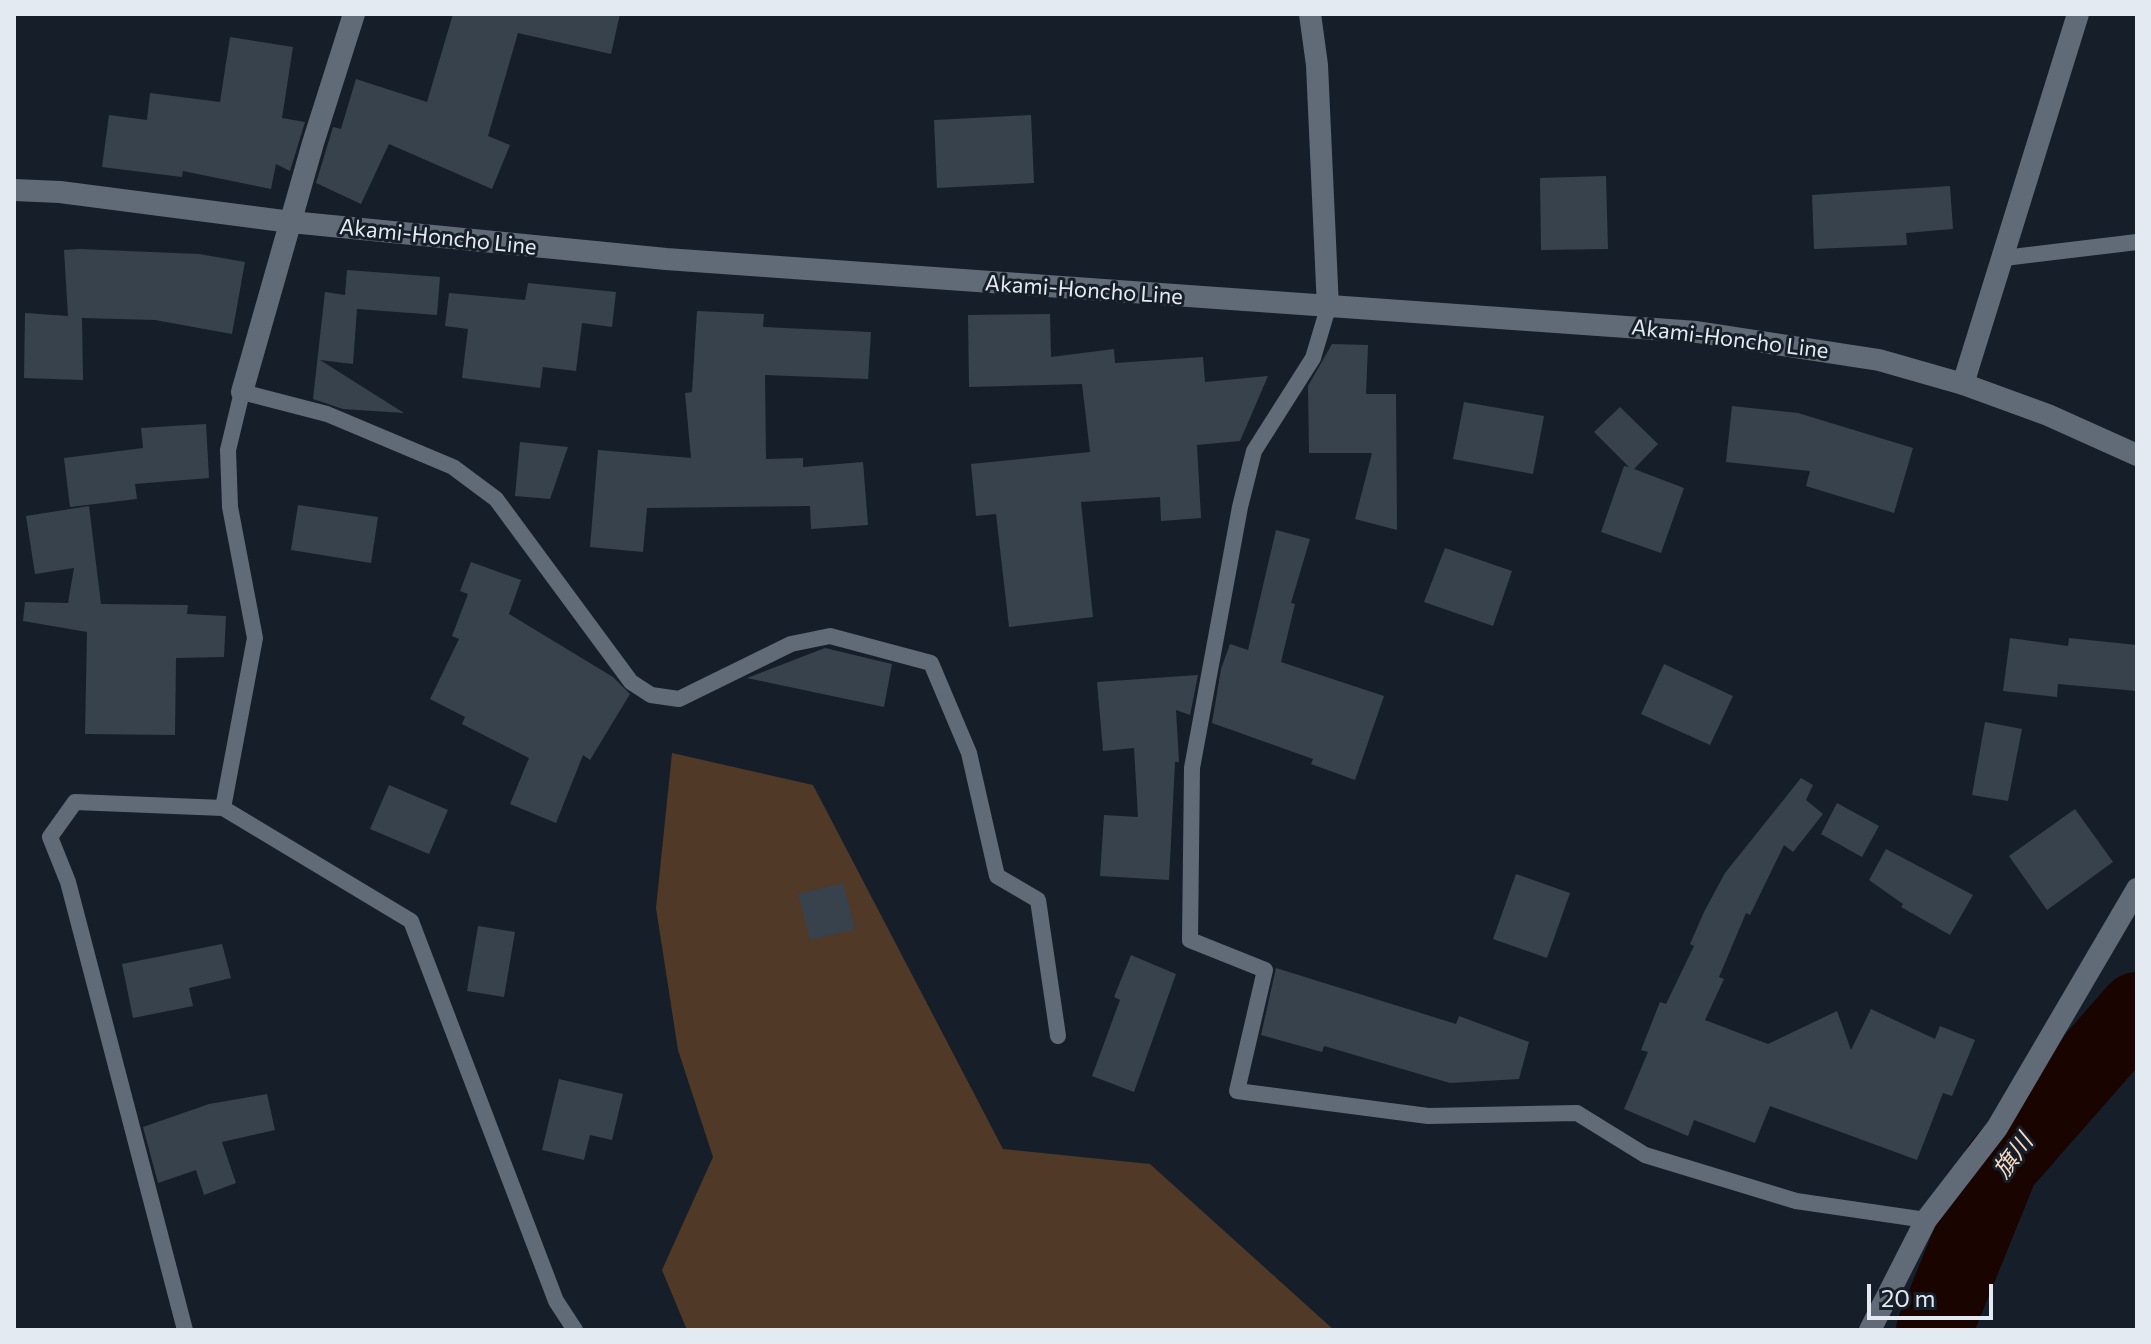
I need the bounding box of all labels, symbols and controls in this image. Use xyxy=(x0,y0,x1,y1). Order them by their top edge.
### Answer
street label: Akami-Honcho Line xyxy=(338,214,538,260)
street label: Akami-Honcho Line xyxy=(984,270,1184,310)
street label: Akami-Honcho Line xyxy=(1630,314,1830,364)
water label: 旗川 xyxy=(1987,1128,2039,1184)
scale bar xyxy=(1871,1268,1997,1318)
text: 20 m xyxy=(1881,1283,1935,1312)

